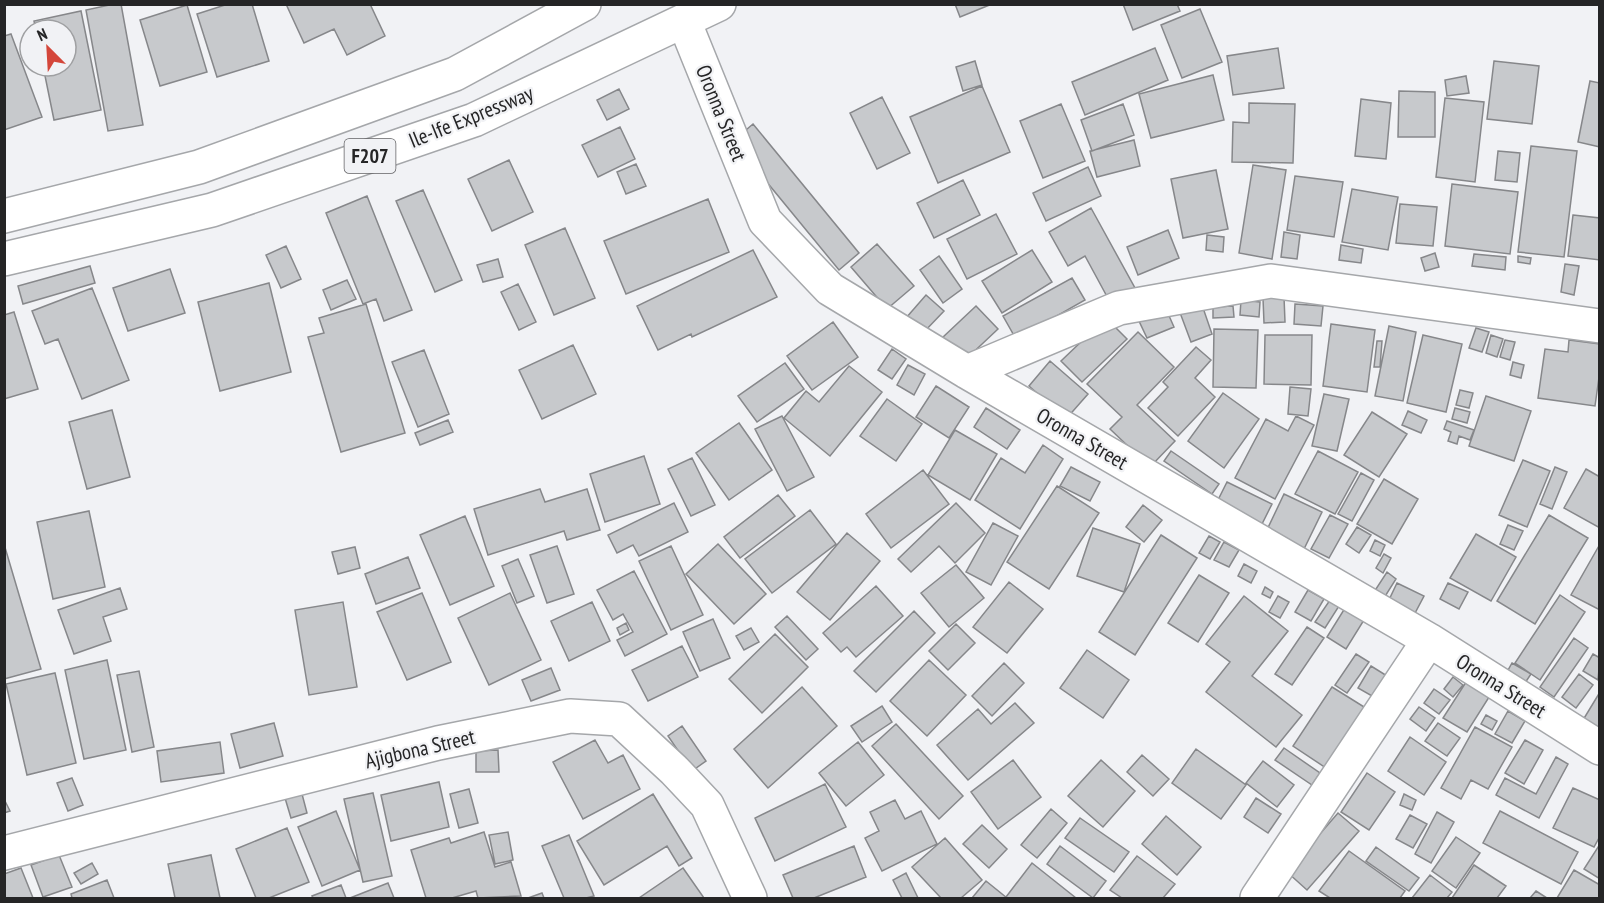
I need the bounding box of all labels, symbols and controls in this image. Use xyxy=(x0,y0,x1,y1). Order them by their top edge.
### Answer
north arrow xyxy=(18,18,78,78)
text: N xyxy=(34,23,50,45)
street label: Oronna Street xyxy=(690,61,753,165)
street label: Ile-Ife Expressway xyxy=(405,79,537,154)
road number: F207 xyxy=(344,139,395,173)
street label: Oronna Street xyxy=(1032,402,1133,476)
street label: Oronna Street xyxy=(1451,647,1551,724)
street label: Ajigbona Street xyxy=(362,723,478,774)

